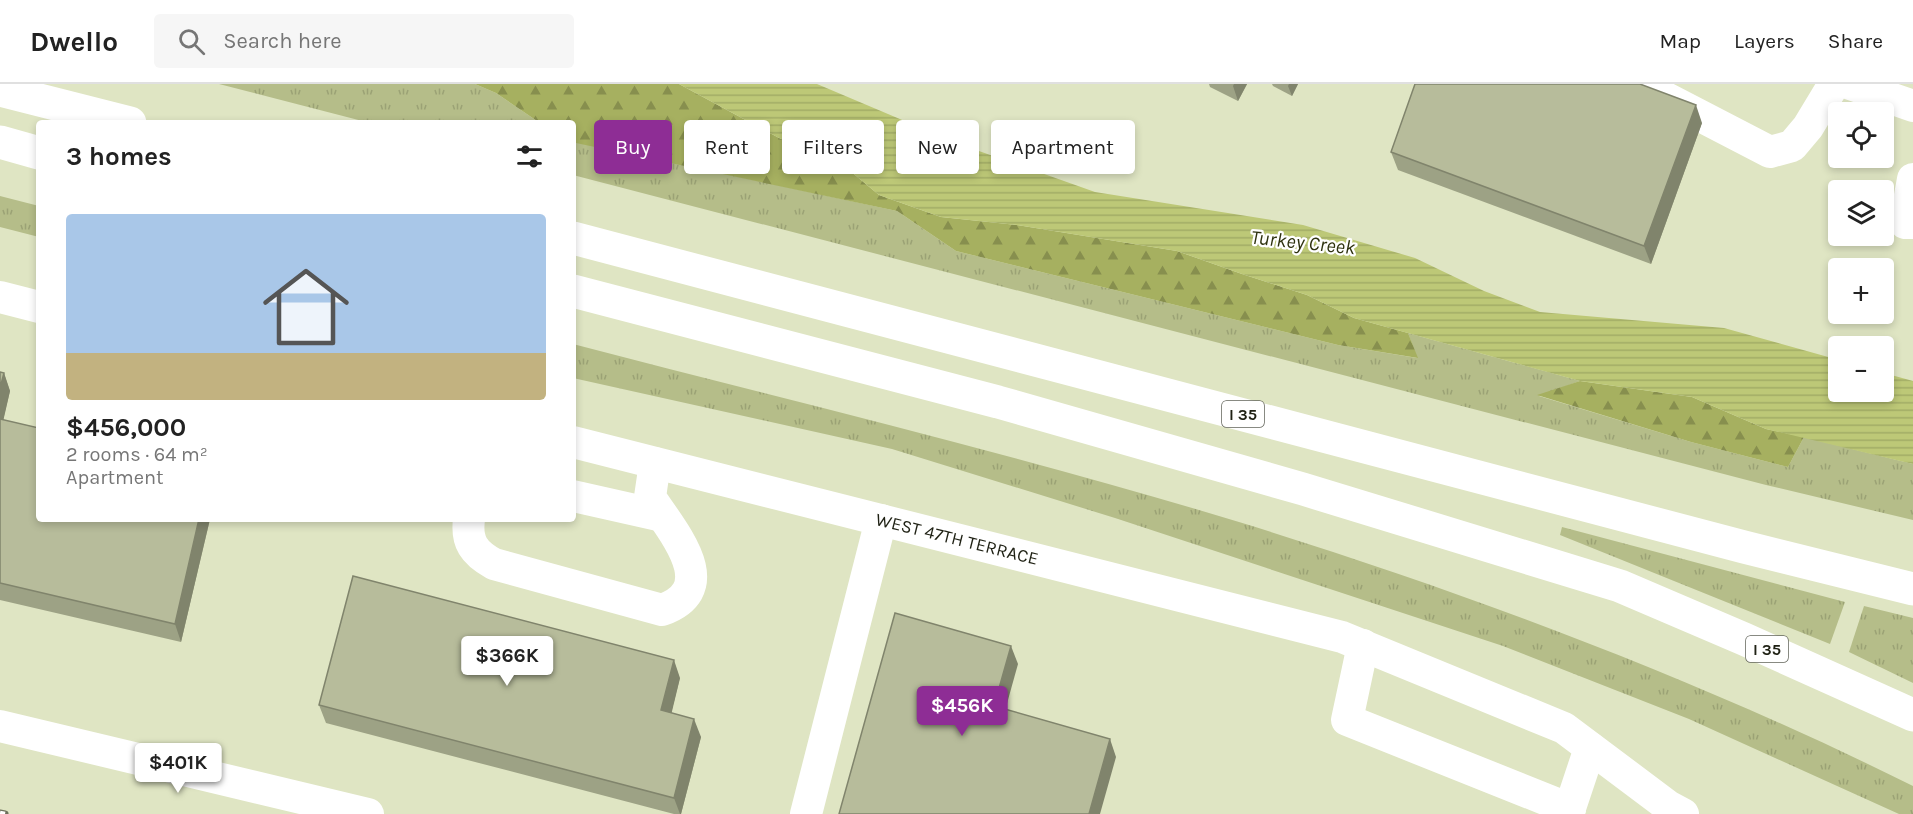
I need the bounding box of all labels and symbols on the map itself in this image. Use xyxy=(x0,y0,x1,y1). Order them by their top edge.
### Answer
water label: Turkey Creek xyxy=(1250,226,1357,259)
road number: I 35 xyxy=(1222,401,1264,427)
street label: WEST 47TH TERRACE xyxy=(873,508,1041,570)
pin: $366K xyxy=(465,636,549,687)
road number: I 35 xyxy=(1746,636,1788,662)
pin: $456K xyxy=(920,686,1004,737)
pin: $401K xyxy=(136,743,220,794)

